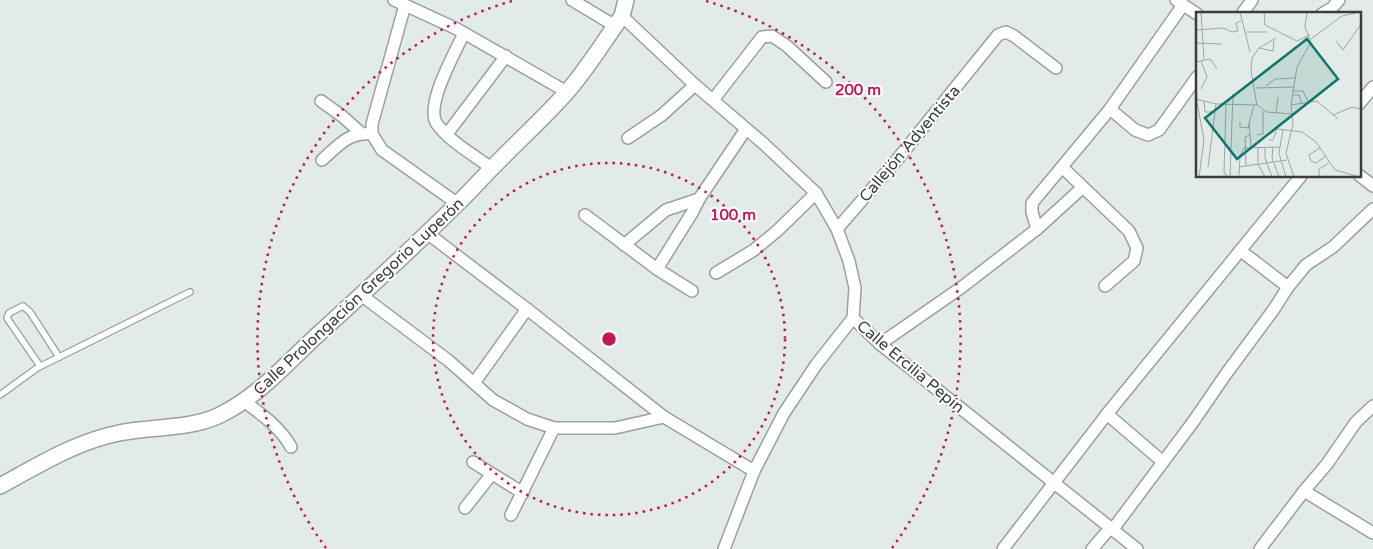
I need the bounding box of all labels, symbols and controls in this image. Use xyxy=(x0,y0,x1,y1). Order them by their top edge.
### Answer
inset map xyxy=(1196,12,1360,178)
text: 200 m xyxy=(835,81,881,99)
street label: Callejón Adventista xyxy=(855,81,965,206)
street label: Calle Prolongación Gregorio Luperón xyxy=(249,194,468,400)
text: 100 m xyxy=(710,206,756,224)
street label: Calle Ercilia Pepín xyxy=(852,316,968,418)
centre of rings xyxy=(600,330,618,348)

